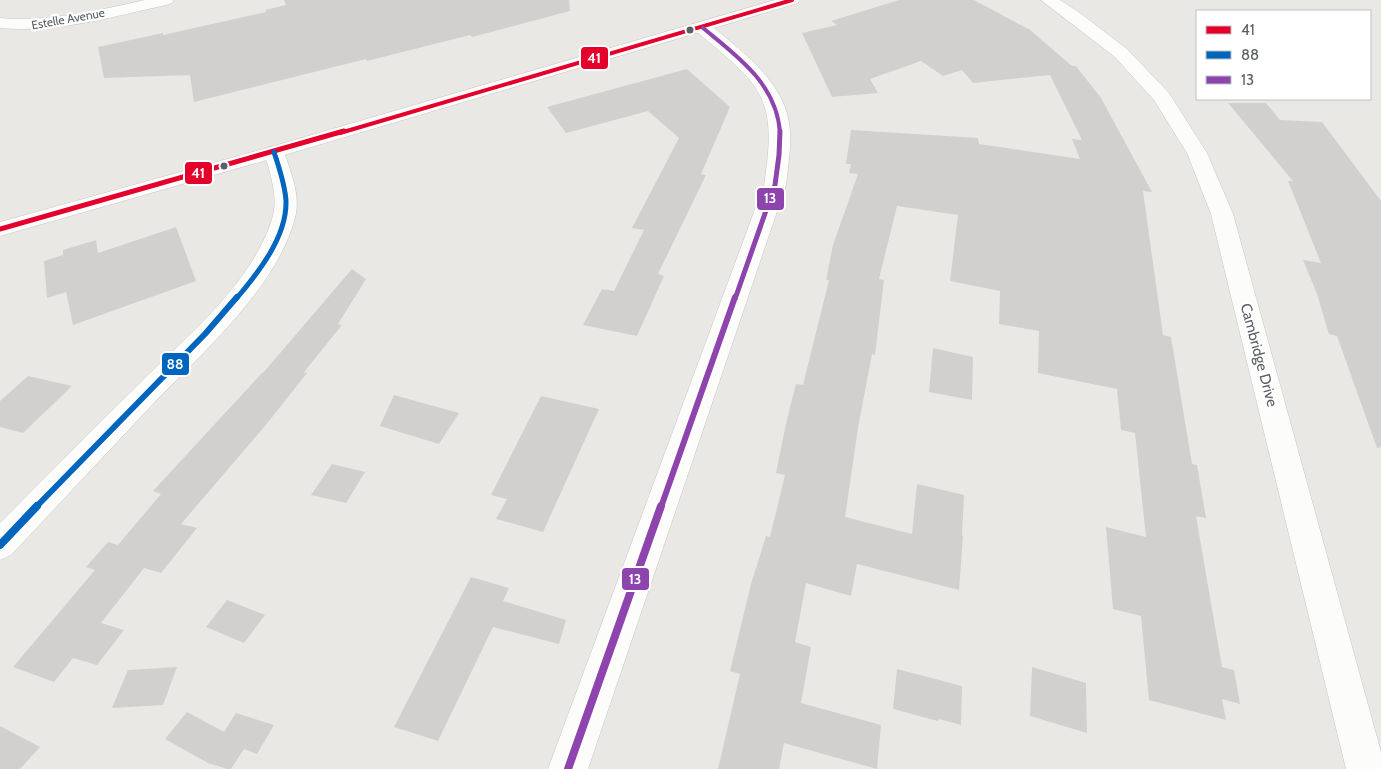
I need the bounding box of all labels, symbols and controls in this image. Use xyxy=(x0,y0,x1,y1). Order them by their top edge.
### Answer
street label: Estelle Avenue xyxy=(30,5,106,32)
legend xyxy=(1196,10,1371,100)
text: 41 xyxy=(1241,21,1255,39)
unlabelled marker xyxy=(685,25,695,35)
line badge: 41 xyxy=(580,46,609,70)
text: 88 xyxy=(1241,46,1259,64)
text: 41 xyxy=(587,49,601,67)
text: 13 xyxy=(1241,71,1254,89)
line badge: 41 xyxy=(184,161,213,185)
unlabelled marker xyxy=(219,161,229,171)
text: 41 xyxy=(191,164,205,182)
line badge: 13 xyxy=(756,187,785,211)
text: 13 xyxy=(764,189,776,207)
street label: Cambridge Drive xyxy=(1237,301,1282,409)
line badge: 88 xyxy=(161,352,190,376)
text: 88 xyxy=(167,355,183,373)
line badge: 13 xyxy=(621,567,650,591)
text: 13 xyxy=(629,570,641,588)

